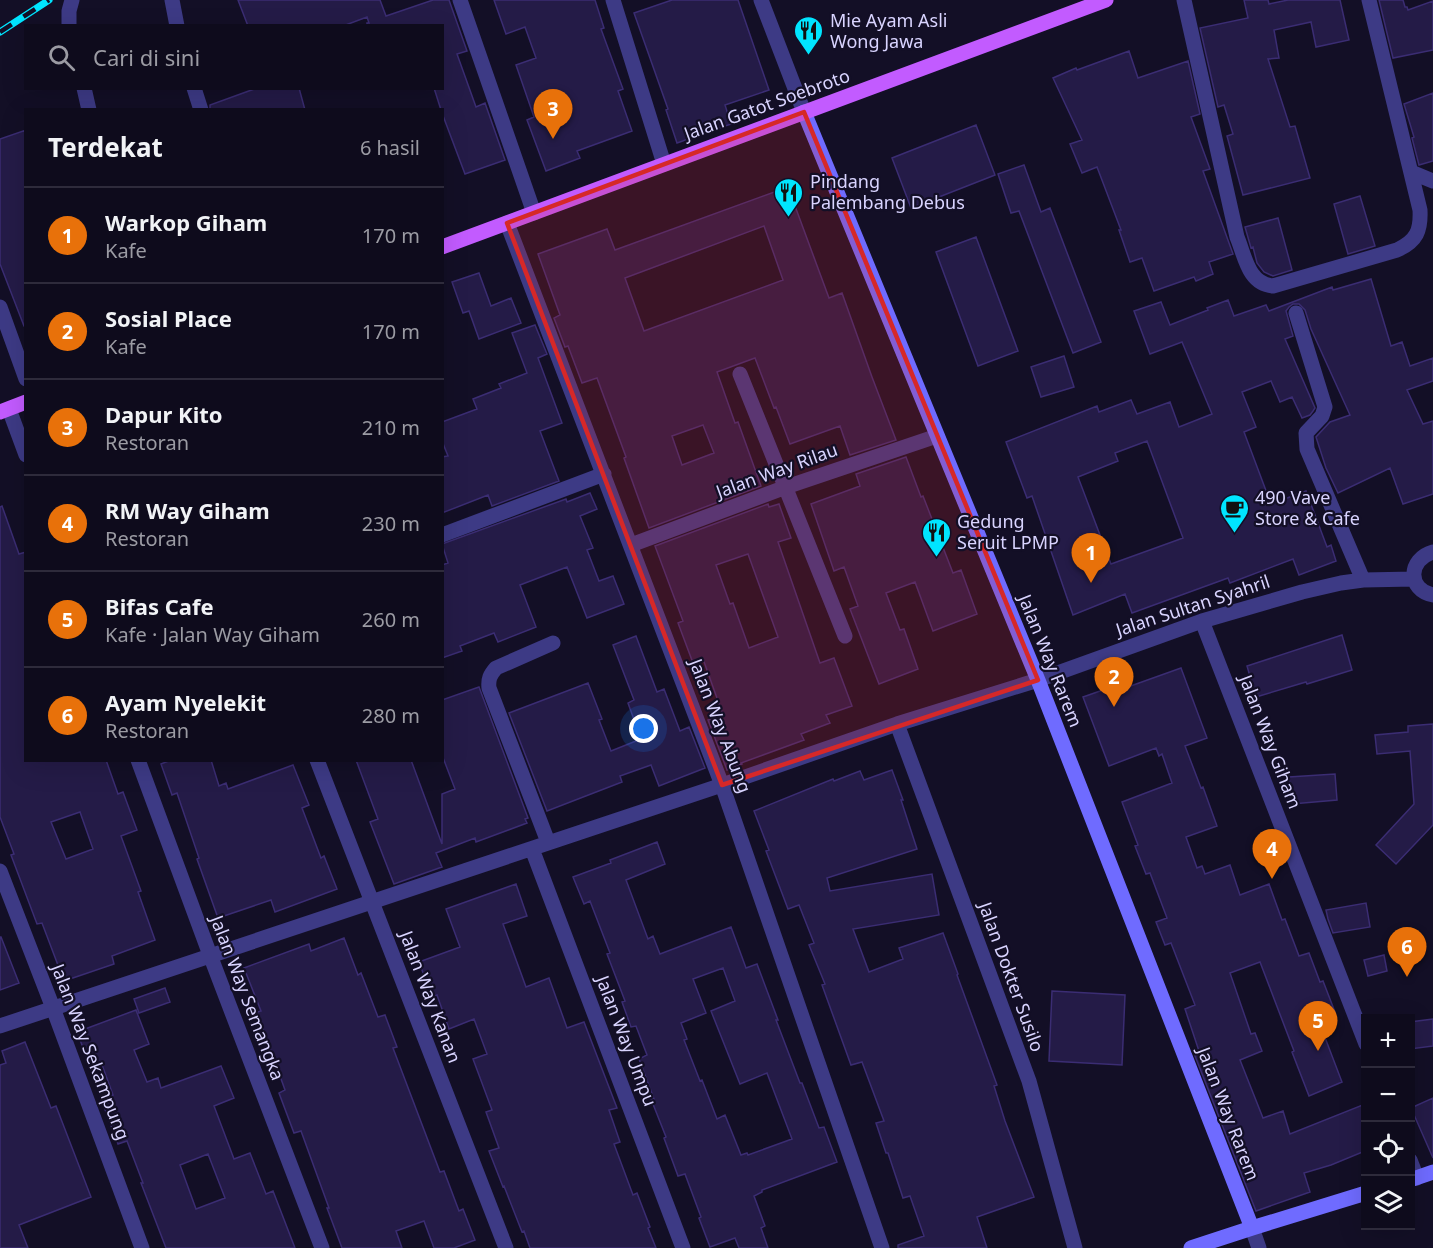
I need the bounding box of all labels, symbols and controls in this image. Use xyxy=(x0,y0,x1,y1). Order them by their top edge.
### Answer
place label: Mie Ayam Asli Wong Jawa xyxy=(830,8,948,53)
restaurant icon: Mie Ayam Asli Wong Jawa xyxy=(793,15,825,57)
search box xyxy=(24,24,444,90)
icon: search xyxy=(45,41,78,74)
text: Cari di sini xyxy=(93,42,200,72)
street label: Jalan Gatot Soebroto xyxy=(679,63,853,146)
pin: 3 xyxy=(534,90,572,139)
text: Terdekat xyxy=(48,129,163,165)
text: 6 hasil xyxy=(360,134,420,161)
place label: Pindang Palembang Debus xyxy=(810,169,965,214)
restaurant icon: Pindang Palembang Debus xyxy=(773,176,805,218)
text: Warkop Giham xyxy=(105,207,267,237)
text: 1 xyxy=(62,222,73,249)
text: 170 m xyxy=(362,222,420,249)
text: Kafe xyxy=(105,237,147,264)
text: Sosial Place xyxy=(105,303,232,333)
text: 2 xyxy=(62,318,73,345)
text: 170 m xyxy=(362,318,420,345)
text: Kafe xyxy=(105,333,147,360)
text: Dapur Kito xyxy=(105,399,223,429)
text: 3 xyxy=(62,414,73,441)
text: 210 m xyxy=(362,414,420,441)
text: Restoran xyxy=(105,429,189,456)
street label: Jalan Way Rilau xyxy=(711,437,841,504)
place label: 490 Vave Store & Cafe xyxy=(1255,485,1360,530)
cafe icon: 490 Vave Store & Cafe xyxy=(1218,492,1250,534)
text: RM Way Giham xyxy=(105,495,270,525)
place label: Gedung Seruit LPMP xyxy=(957,509,1059,554)
text: 4 xyxy=(62,510,73,537)
text: 230 m xyxy=(362,510,420,537)
restaurant icon: Gedung Seruit LPMP xyxy=(920,516,952,558)
text: Restoran xyxy=(105,525,189,552)
pin: 1 xyxy=(1072,534,1110,583)
street label: Jalan Sultan Syahril xyxy=(1111,569,1273,642)
street label: Jalan Way Rarem xyxy=(1013,589,1089,731)
text: Bifas Cafe xyxy=(105,591,214,621)
text: 5 xyxy=(62,606,73,633)
text: 260 m xyxy=(362,606,420,633)
text: Kafe · Jalan Way Giham xyxy=(105,621,320,648)
street label: Jalan Way Abung xyxy=(684,653,758,796)
pin: 2 xyxy=(1094,658,1134,707)
street label: Jalan Way Giham xyxy=(1234,669,1308,812)
text: Ayam Nyelekit xyxy=(105,687,266,717)
text: 6 xyxy=(62,702,73,729)
text: 280 m xyxy=(362,702,420,729)
your location xyxy=(629,714,658,743)
text: Restoran xyxy=(105,717,189,744)
pin: 4 xyxy=(1252,830,1292,879)
street label: Jalan Dokter Susilo xyxy=(973,897,1050,1055)
street label: Jalan Way Semangka xyxy=(205,910,290,1084)
street label: Jalan Way Kanan xyxy=(394,925,467,1066)
pin: 6 xyxy=(1388,928,1426,977)
street label: Jalan Way Sekampung xyxy=(46,958,136,1143)
street label: Jalan Way Umpu xyxy=(590,970,663,1109)
pin: 5 xyxy=(1298,1002,1338,1051)
map controls xyxy=(1361,1014,1415,1230)
button: + xyxy=(1361,1014,1415,1068)
street label: Jalan Way Rarem xyxy=(1192,1042,1265,1184)
button: − xyxy=(1361,1068,1415,1122)
button: locate xyxy=(1361,1122,1415,1176)
button: layers xyxy=(1361,1176,1415,1230)

